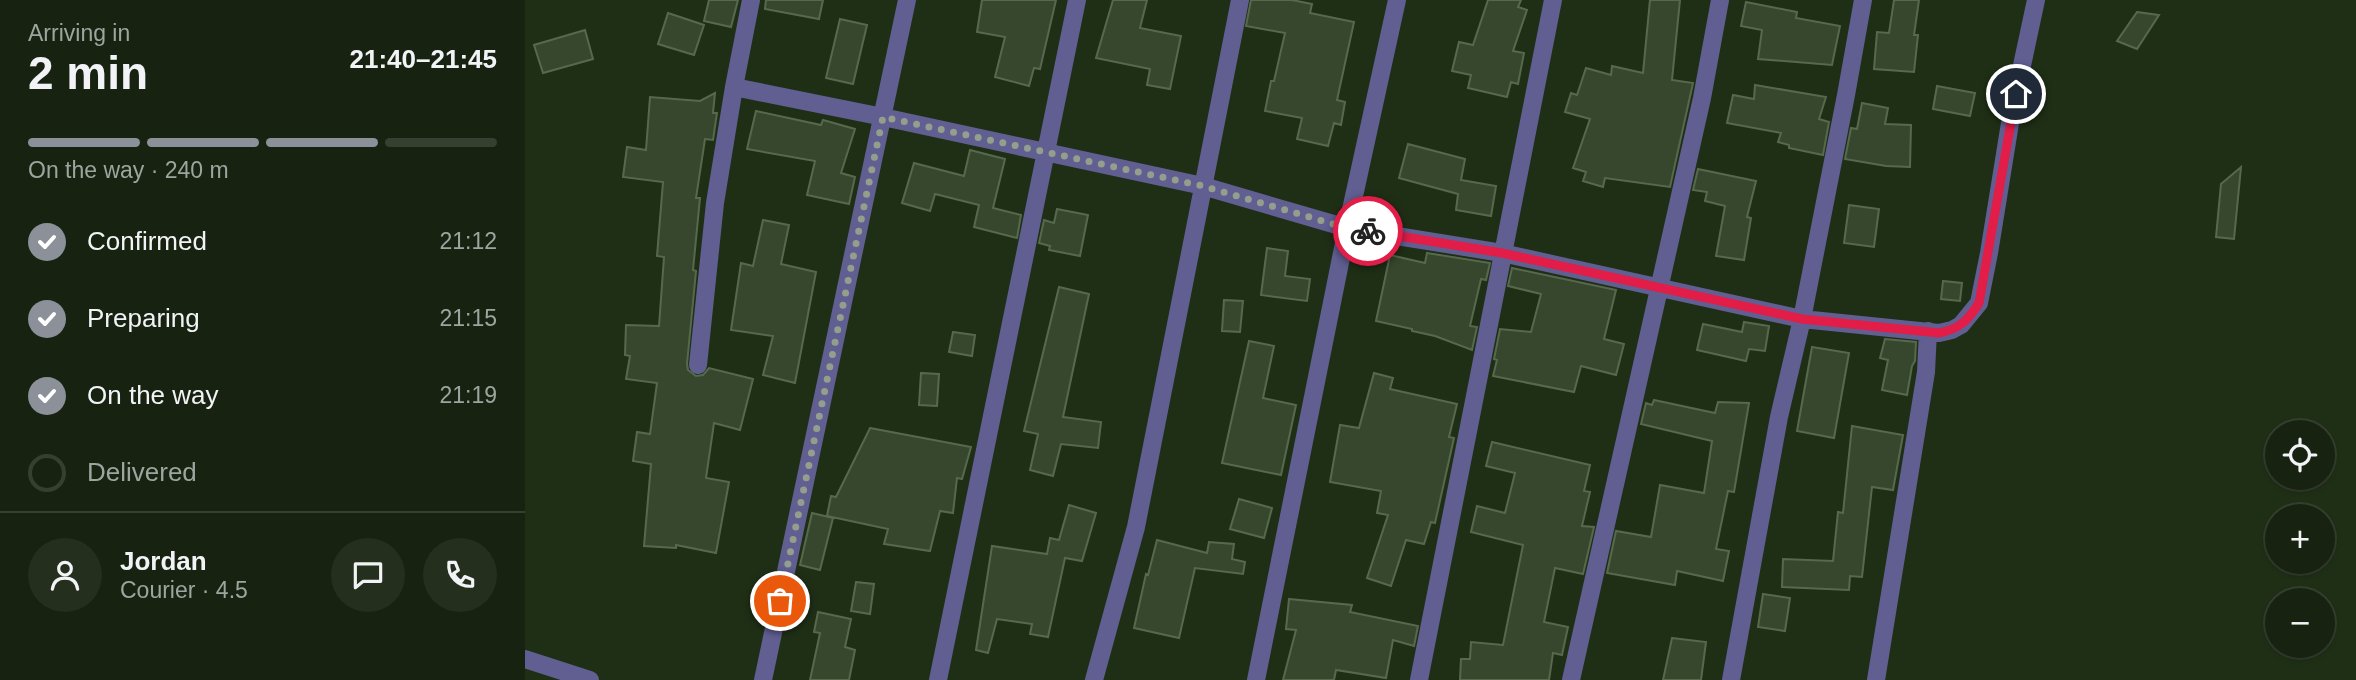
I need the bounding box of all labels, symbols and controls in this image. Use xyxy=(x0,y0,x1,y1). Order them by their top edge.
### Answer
text: Arriving in xyxy=(28,20,130,46)
text: 21:40–21:45 xyxy=(350,44,497,74)
text: 2 min xyxy=(28,47,148,99)
pin xyxy=(1986,64,2046,124)
icon: home xyxy=(1997,75,2035,113)
text: On the way · 240 m xyxy=(28,157,229,183)
courier xyxy=(1333,196,1403,266)
icon: bike xyxy=(1349,212,1387,250)
icon: check xyxy=(28,223,66,261)
text: Confirmed xyxy=(87,226,207,256)
text: 21:12 xyxy=(439,228,497,254)
icon: check xyxy=(28,300,66,338)
text: Preparing xyxy=(87,303,200,333)
text: 21:15 xyxy=(439,305,497,331)
icon: check xyxy=(28,377,66,415)
text: On the way xyxy=(87,380,219,410)
text: 21:19 xyxy=(439,382,497,408)
map controls xyxy=(2265,420,2335,658)
button: locate xyxy=(2265,420,2335,490)
text: Delivered xyxy=(87,457,197,487)
button: + xyxy=(2265,504,2335,574)
button: person xyxy=(28,538,102,612)
button: chat xyxy=(331,538,405,612)
button: phone xyxy=(423,538,497,612)
text: Jordan xyxy=(120,546,207,576)
pin xyxy=(750,571,810,631)
text: Courier · 4.5 xyxy=(120,577,248,603)
icon: bag xyxy=(761,582,799,620)
button: − xyxy=(2265,588,2335,658)

